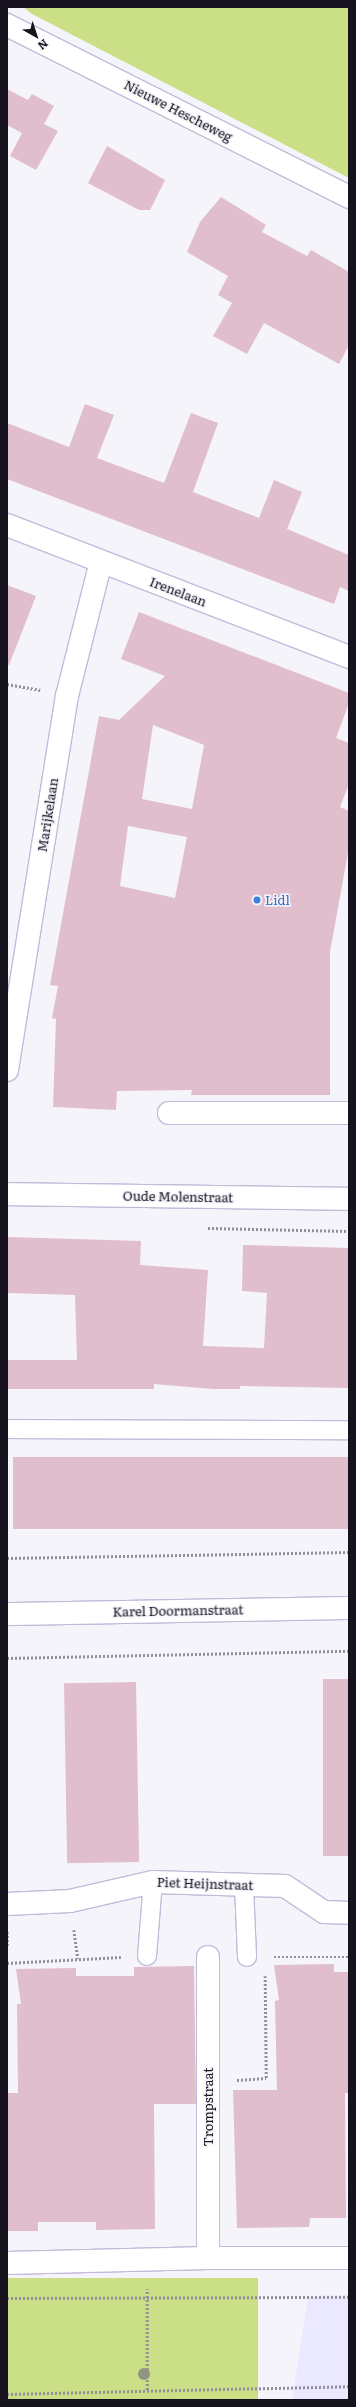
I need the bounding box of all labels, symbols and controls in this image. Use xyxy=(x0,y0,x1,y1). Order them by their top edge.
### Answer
north arrow xyxy=(16,16,56,56)
text: N xyxy=(35,36,52,54)
street label: Nieuwe Hescheweg xyxy=(121,77,235,145)
street label: Irenelaan xyxy=(147,574,209,610)
street label: Marijkelaan xyxy=(34,777,62,853)
place label: Lidl xyxy=(265,892,290,908)
marker: Lidl xyxy=(252,895,262,905)
street label: Oude Molenstraat xyxy=(123,1188,233,1206)
street label: Karel Doormanstraat xyxy=(112,1602,244,1620)
street label: Piet Heijnstraat xyxy=(156,1875,254,1893)
street label: Trompstraat xyxy=(200,2068,216,2146)

